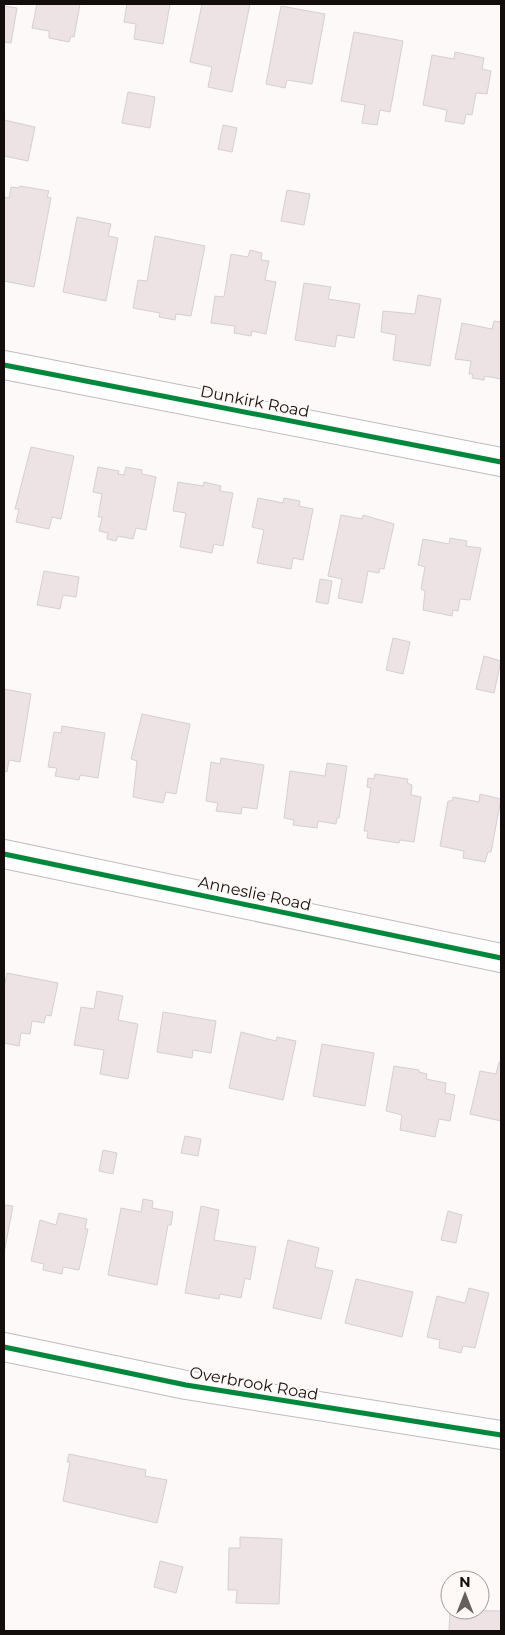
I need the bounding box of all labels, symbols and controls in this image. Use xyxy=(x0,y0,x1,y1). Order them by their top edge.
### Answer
street label: Dunkirk Road xyxy=(199,382,311,421)
street label: Anneslie Road xyxy=(197,872,313,915)
street label: Overbrook Road xyxy=(188,1363,320,1404)
north arrow xyxy=(440,1570,490,1620)
text: N xyxy=(459,1573,471,1591)

